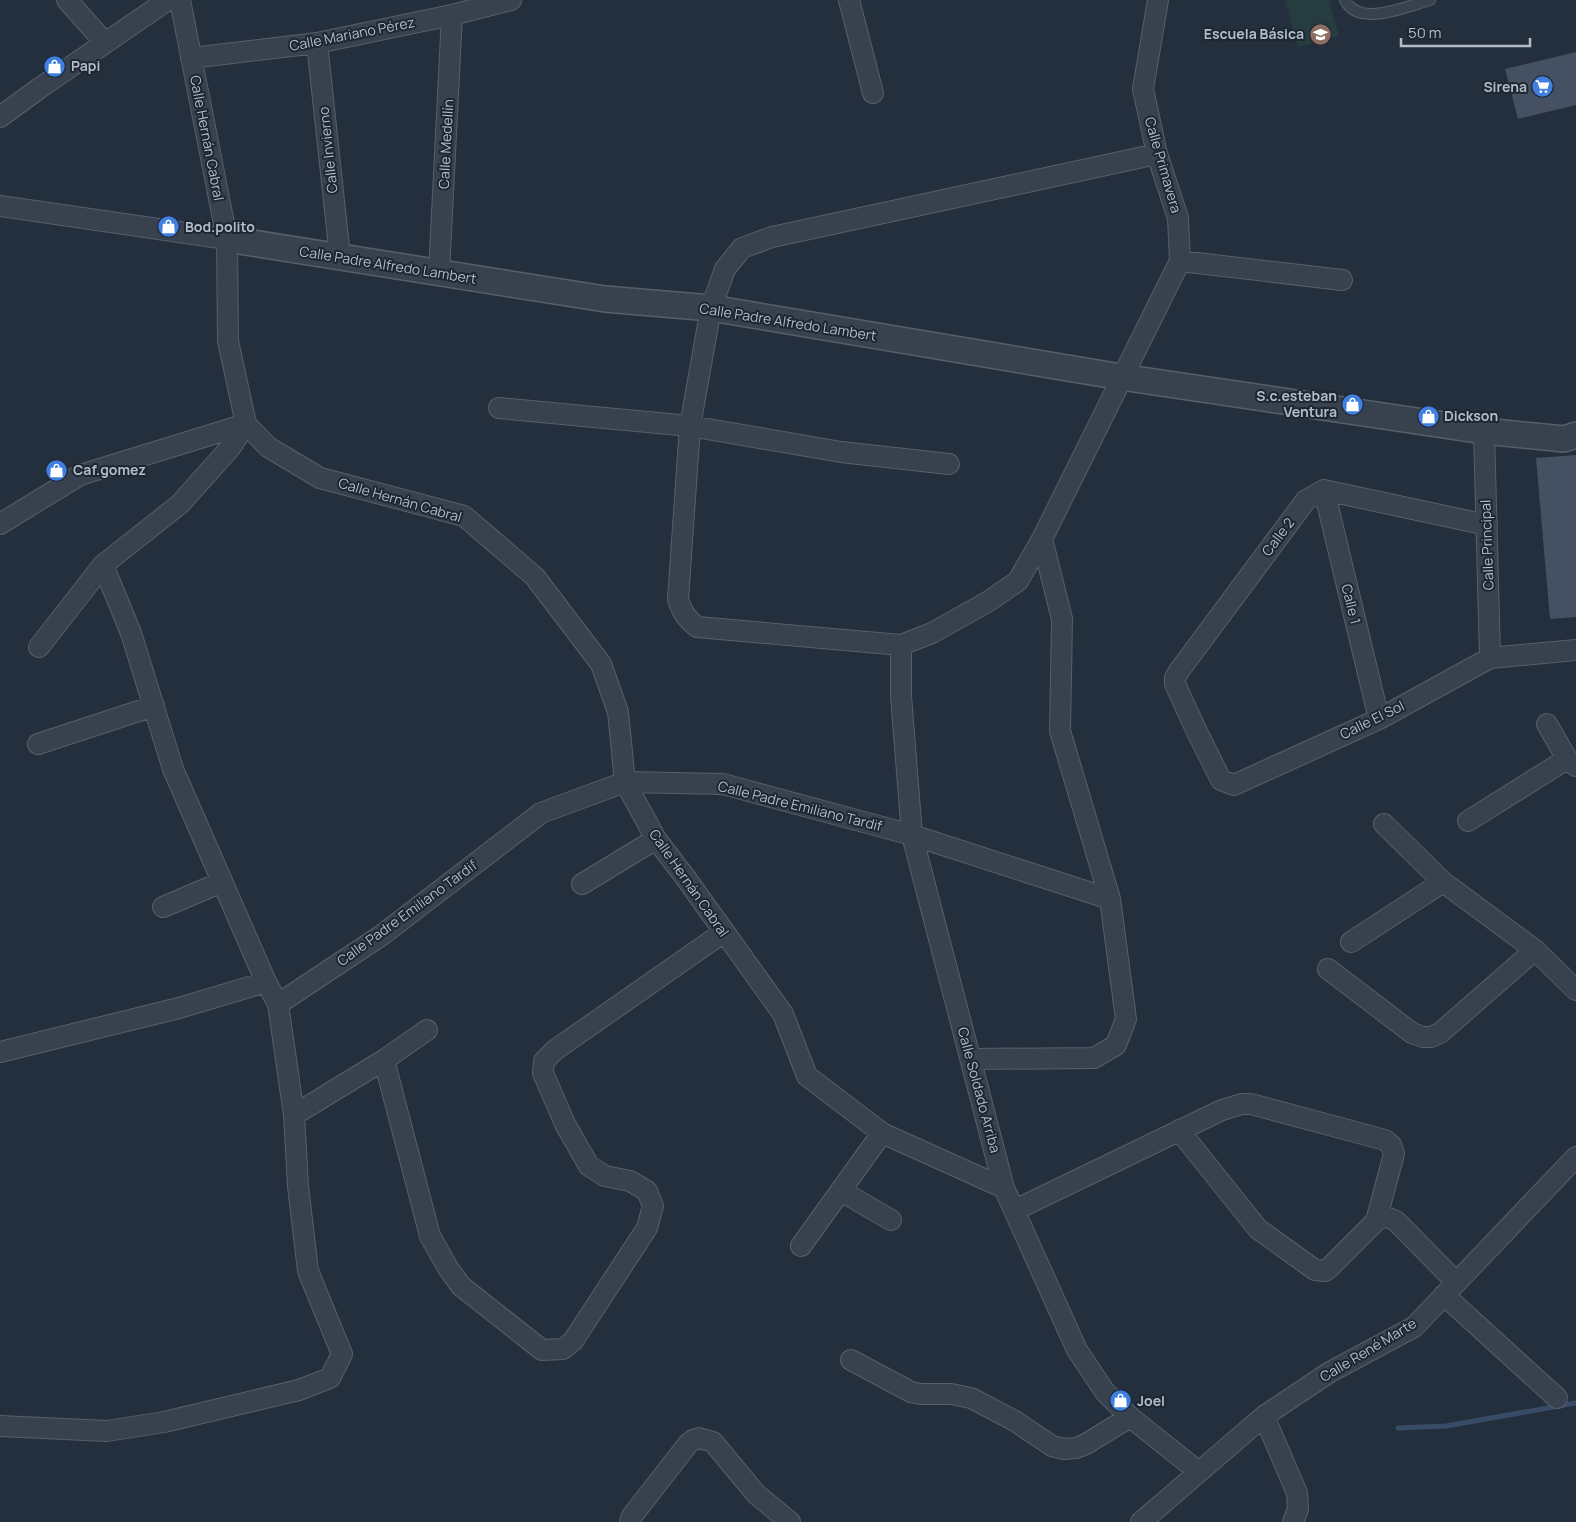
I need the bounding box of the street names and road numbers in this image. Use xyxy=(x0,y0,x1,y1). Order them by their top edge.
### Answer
street label: Calle Mariano Pérez xyxy=(288,12,416,55)
street label: Calle Hernán Cabral xyxy=(186,74,229,202)
street label: Calle Medellín xyxy=(434,99,457,189)
street label: Calle Invierno xyxy=(314,106,342,194)
street label: Calle Primavera xyxy=(1141,115,1186,215)
street label: Calle Padre Alfredo Lambert xyxy=(298,241,478,288)
street label: Calle Padre Alfredo Lambert xyxy=(698,298,878,345)
street label: Calle Hernán Cabral xyxy=(336,473,464,526)
street label: Calle Principal xyxy=(1475,499,1498,591)
street label: Calle 2 xyxy=(1257,514,1298,560)
street label: Calle 1 xyxy=(1337,582,1366,626)
street label: Calle El Sol xyxy=(1336,696,1407,743)
street label: Calle Padre Emiliano Tardif xyxy=(716,776,884,835)
street label: Calle Hernán Cabral xyxy=(645,825,734,940)
street label: Calle Padre Emiliano Tardif xyxy=(333,855,481,970)
street label: Calle Soldado Arriba xyxy=(954,1025,1005,1155)
street label: Calle René Marte xyxy=(1316,1313,1420,1386)

